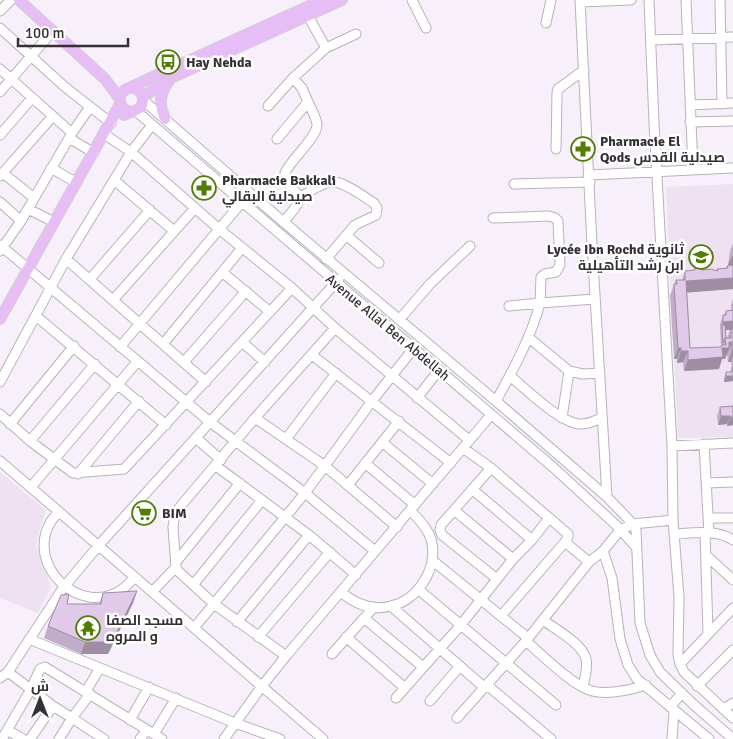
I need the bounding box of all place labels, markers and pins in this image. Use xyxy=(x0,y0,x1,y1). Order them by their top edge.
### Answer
bus stop icon: Hay Nehda xyxy=(155,49,181,75)
place label: Hay Nehda xyxy=(186,54,252,71)
place label: Pharmacie El Qods صيدلية القدس xyxy=(600,133,725,166)
pharmacy icon: Pharmacie El Qods صيدلية القدس xyxy=(570,136,596,162)
place label: Pharmacie Bakkali صيدلية البقالي xyxy=(222,172,336,208)
pharmacy icon: Pharmacie Bakkali صيدلية البقالي xyxy=(191,175,217,201)
place label: Lycée Ibn Rochd ثانوية ابن رشد التأهيلية xyxy=(547,241,685,274)
school or university icon: Lycée Ibn Rochd ثانوية ابن رشد التأهيلية xyxy=(688,244,714,270)
supermarket icon: BIM xyxy=(131,500,157,526)
place label: BIM xyxy=(162,505,187,522)
place label: مسجد الصفا و المروه xyxy=(106,612,183,645)
temple icon: مسجد الصفا و المروه xyxy=(75,615,101,641)

